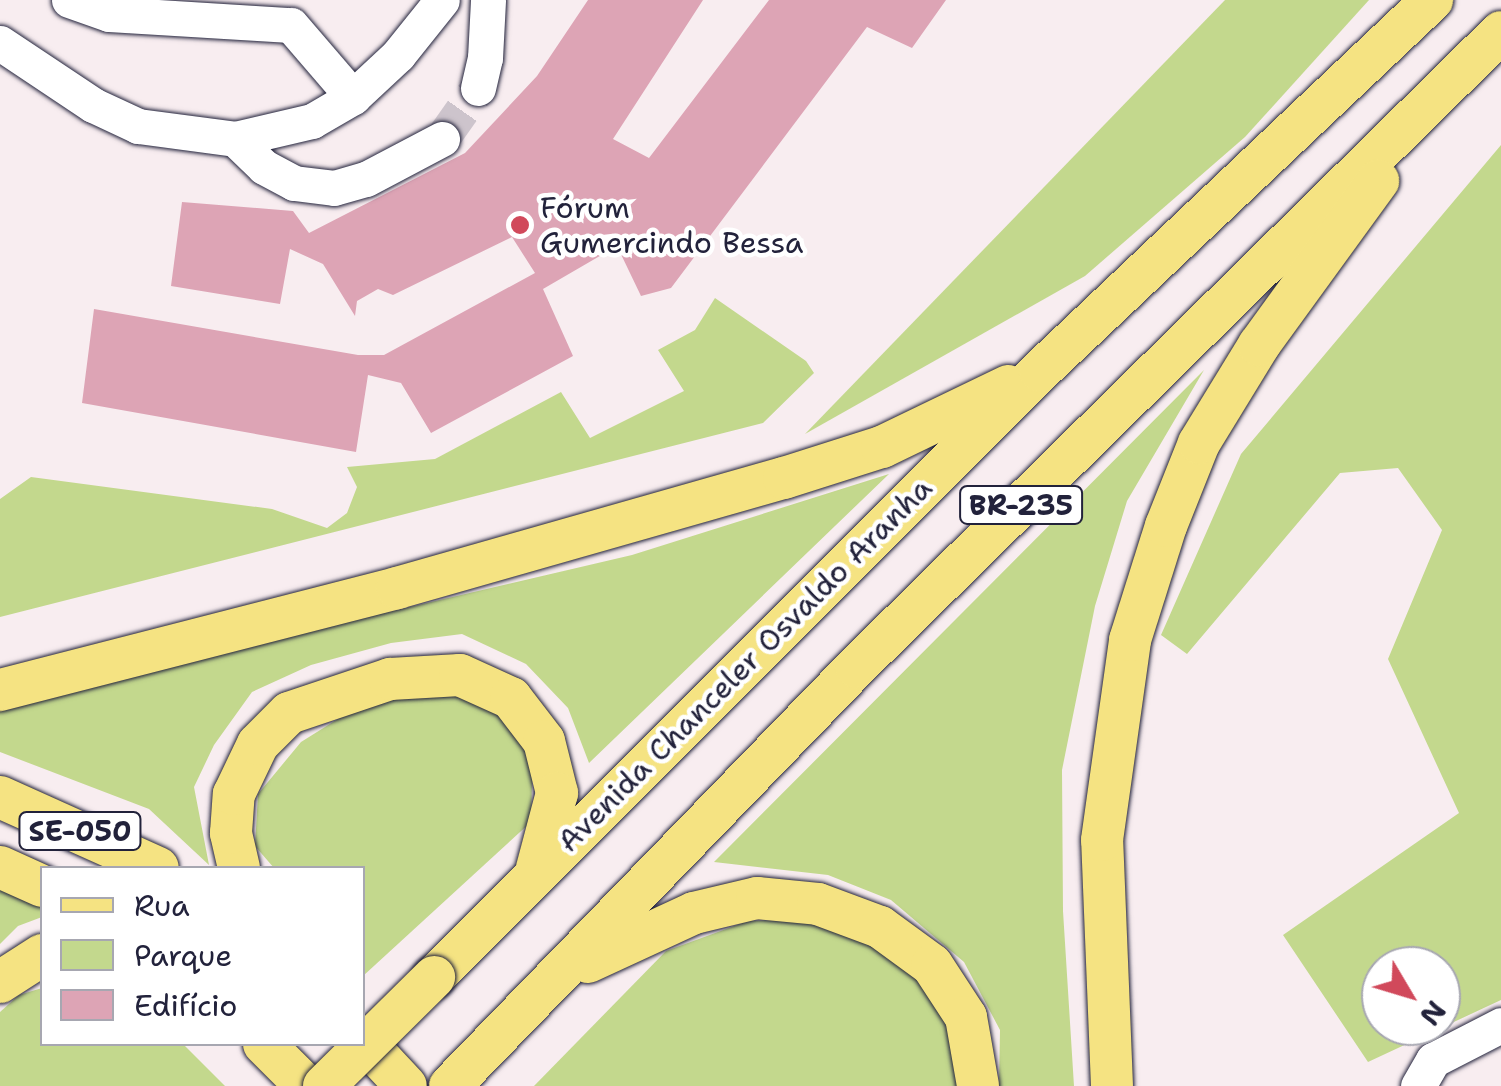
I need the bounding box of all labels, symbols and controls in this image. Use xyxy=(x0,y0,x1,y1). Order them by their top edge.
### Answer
place label: Fórum Gumercindo Bessa xyxy=(540,190,803,260)
marker: Fórum Gumercindo Bessa xyxy=(509,214,531,236)
street label: Avenida Chanceler Osvaldo Aranha xyxy=(550,470,940,860)
road number: BR-235 xyxy=(958,482,1084,528)
road number: SE-050 xyxy=(18,808,142,854)
legend xyxy=(40,866,365,1046)
text: Rua xyxy=(134,885,190,926)
text: Parque xyxy=(134,935,232,976)
north arrow xyxy=(1361,946,1461,1046)
text: Edifício xyxy=(134,985,238,1026)
text: N xyxy=(1411,993,1455,1034)

